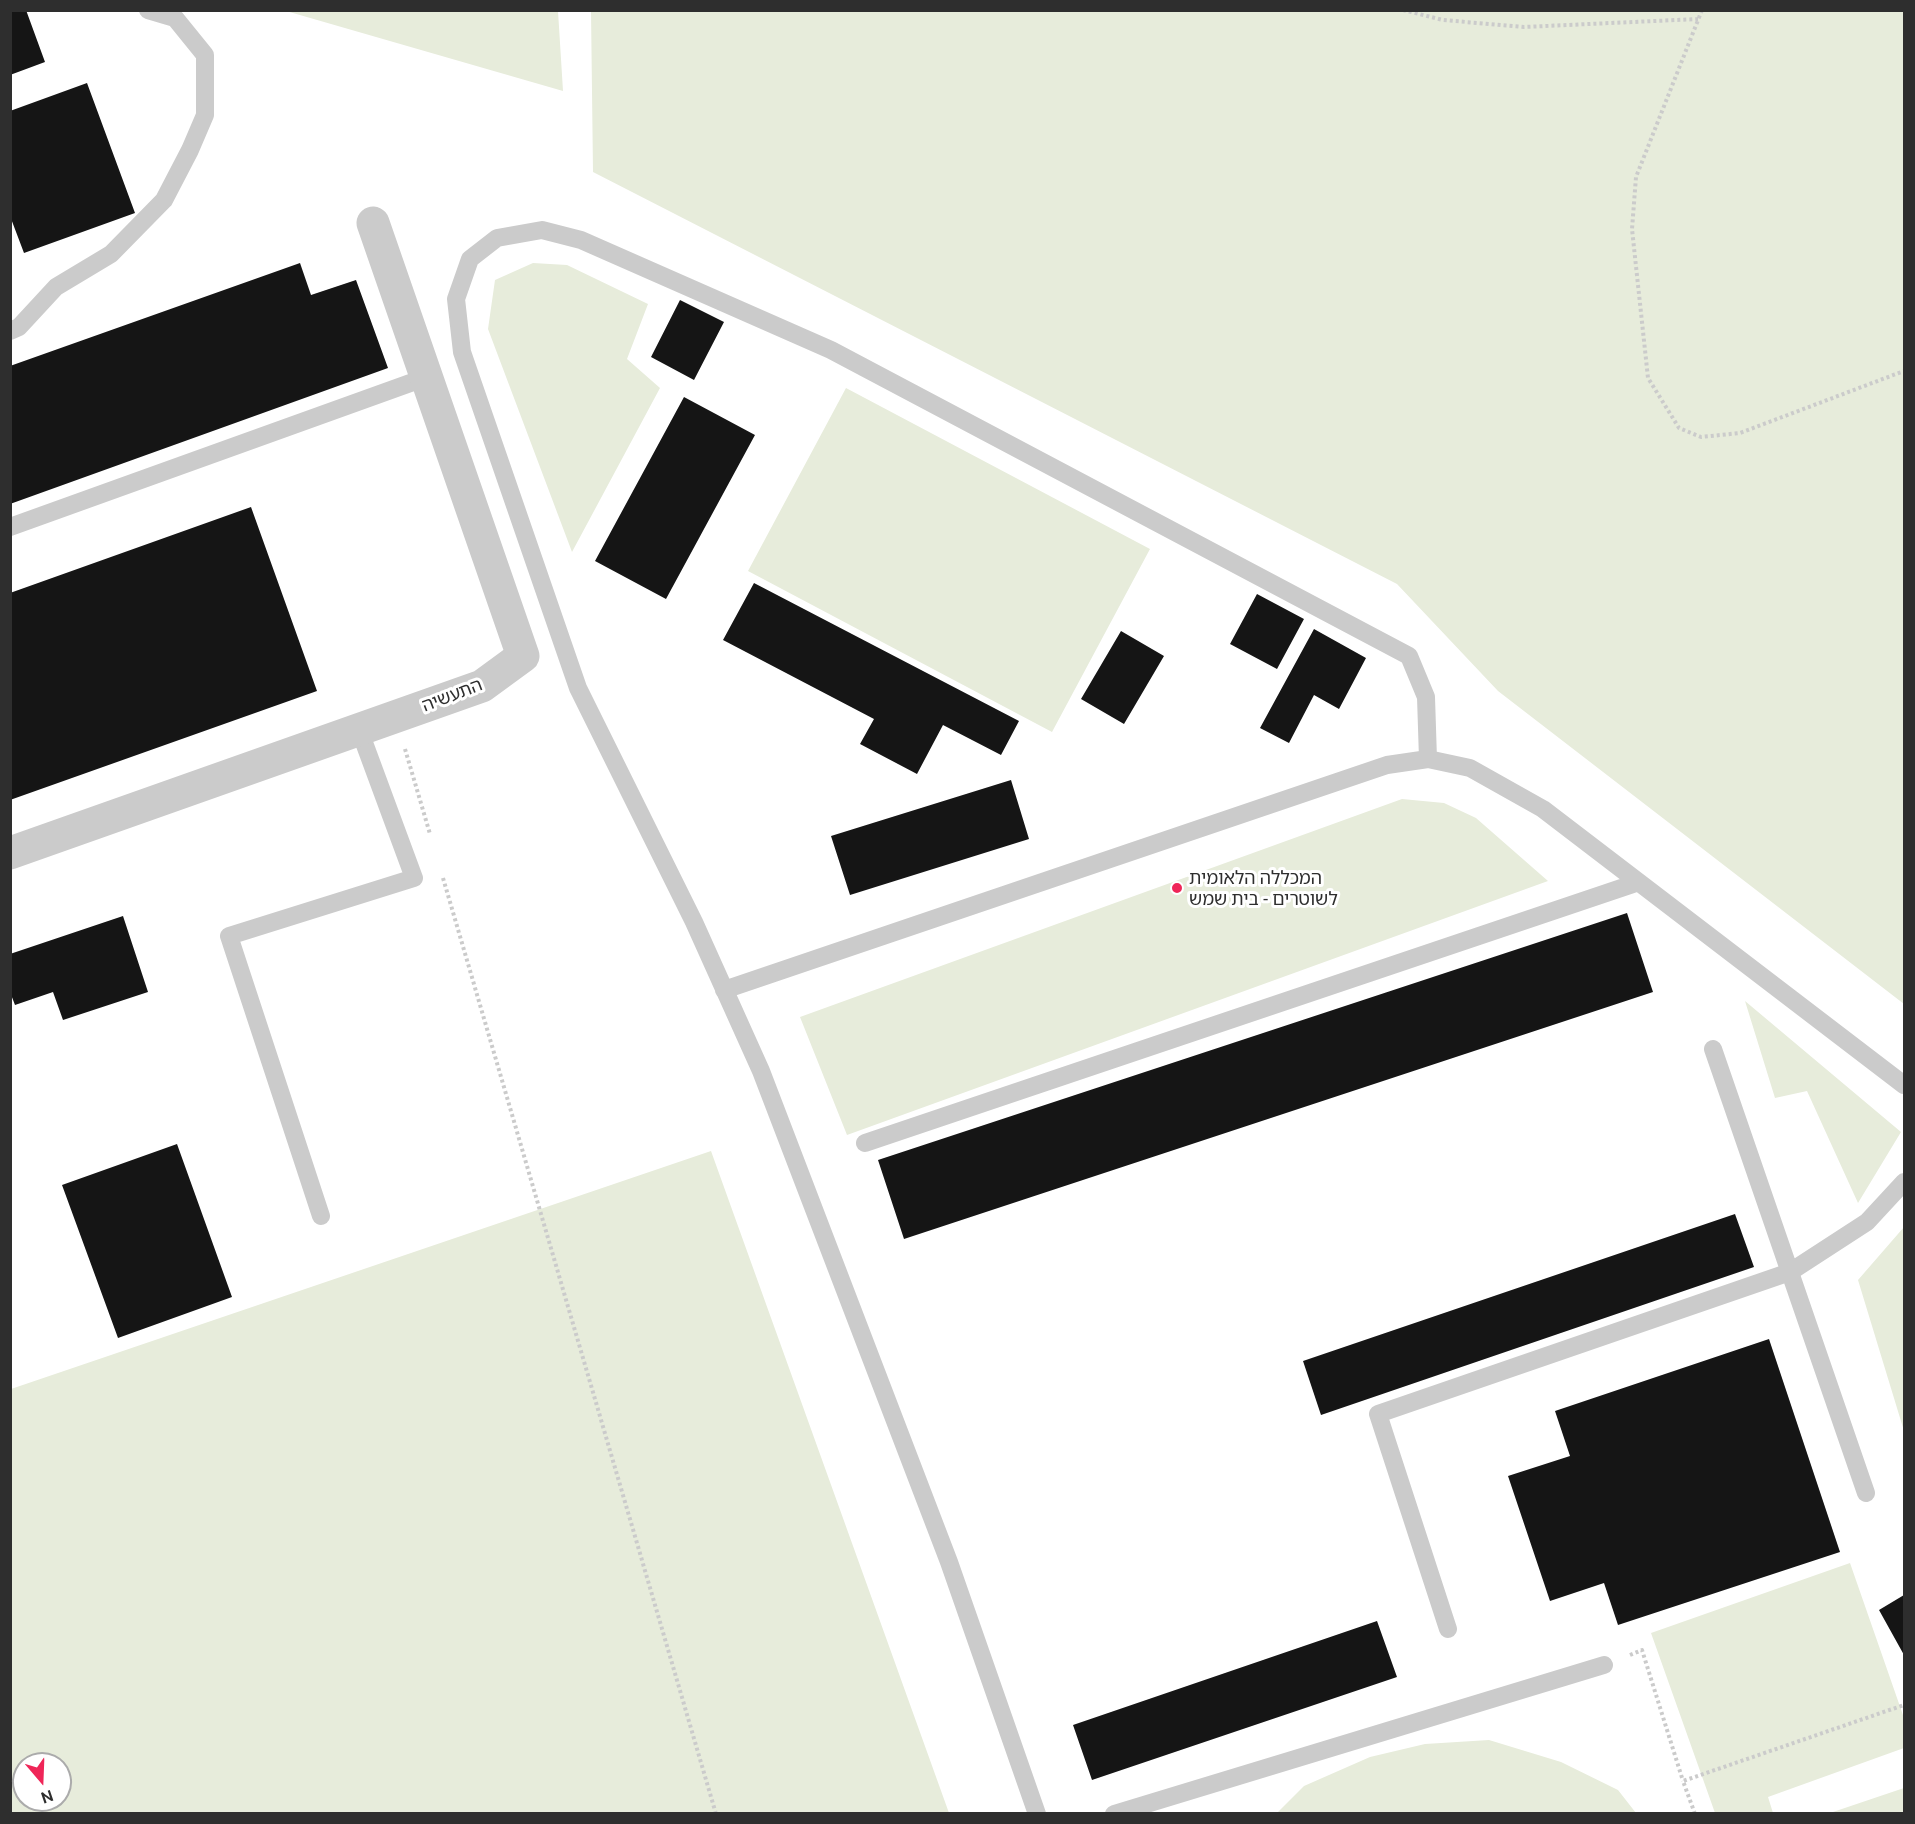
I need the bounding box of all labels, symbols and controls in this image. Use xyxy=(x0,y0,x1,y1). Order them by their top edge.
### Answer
street label: התעשיה xyxy=(419,674,485,716)
place label: המכללה הלאומית לשוטרים - בית שמש xyxy=(1189,867,1338,910)
marker: המכללה הלאומית לשוטרים - בית שמש xyxy=(1170,881,1184,895)
north arrow xyxy=(12,1752,72,1812)
text: N xyxy=(39,1787,56,1808)

